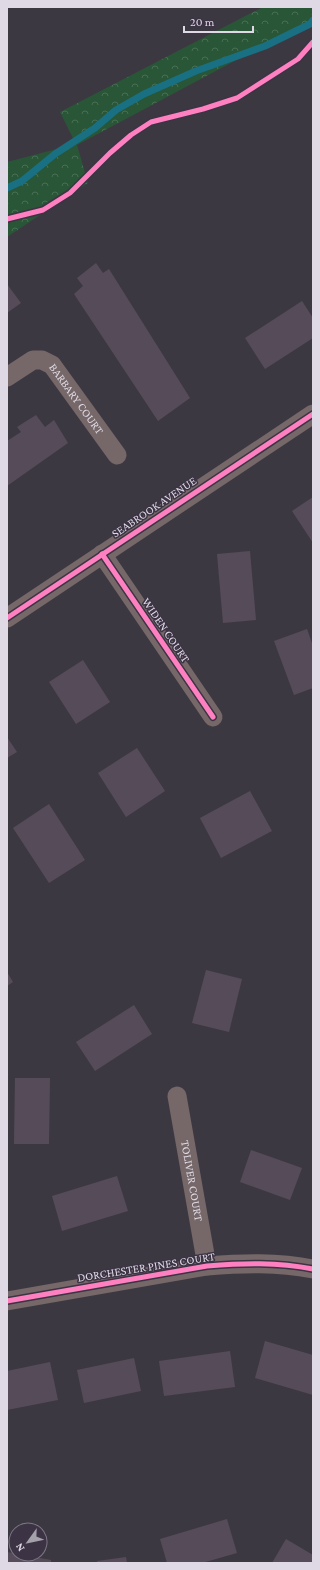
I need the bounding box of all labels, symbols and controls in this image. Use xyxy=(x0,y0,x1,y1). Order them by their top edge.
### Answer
scale bar xyxy=(184,8,253,34)
text: 20 m xyxy=(190,15,215,29)
street label: BARBARY COURT xyxy=(46,361,107,437)
street label: SEABROOK AVENUE xyxy=(109,473,200,541)
street label: WIDEN COURT xyxy=(139,595,193,665)
street label: TOLIVER COURT xyxy=(178,1139,206,1223)
street label: DORCHESTER PINES COURT xyxy=(76,1249,216,1285)
north arrow xyxy=(8,1522,48,1562)
text: N xyxy=(12,1541,27,1554)

